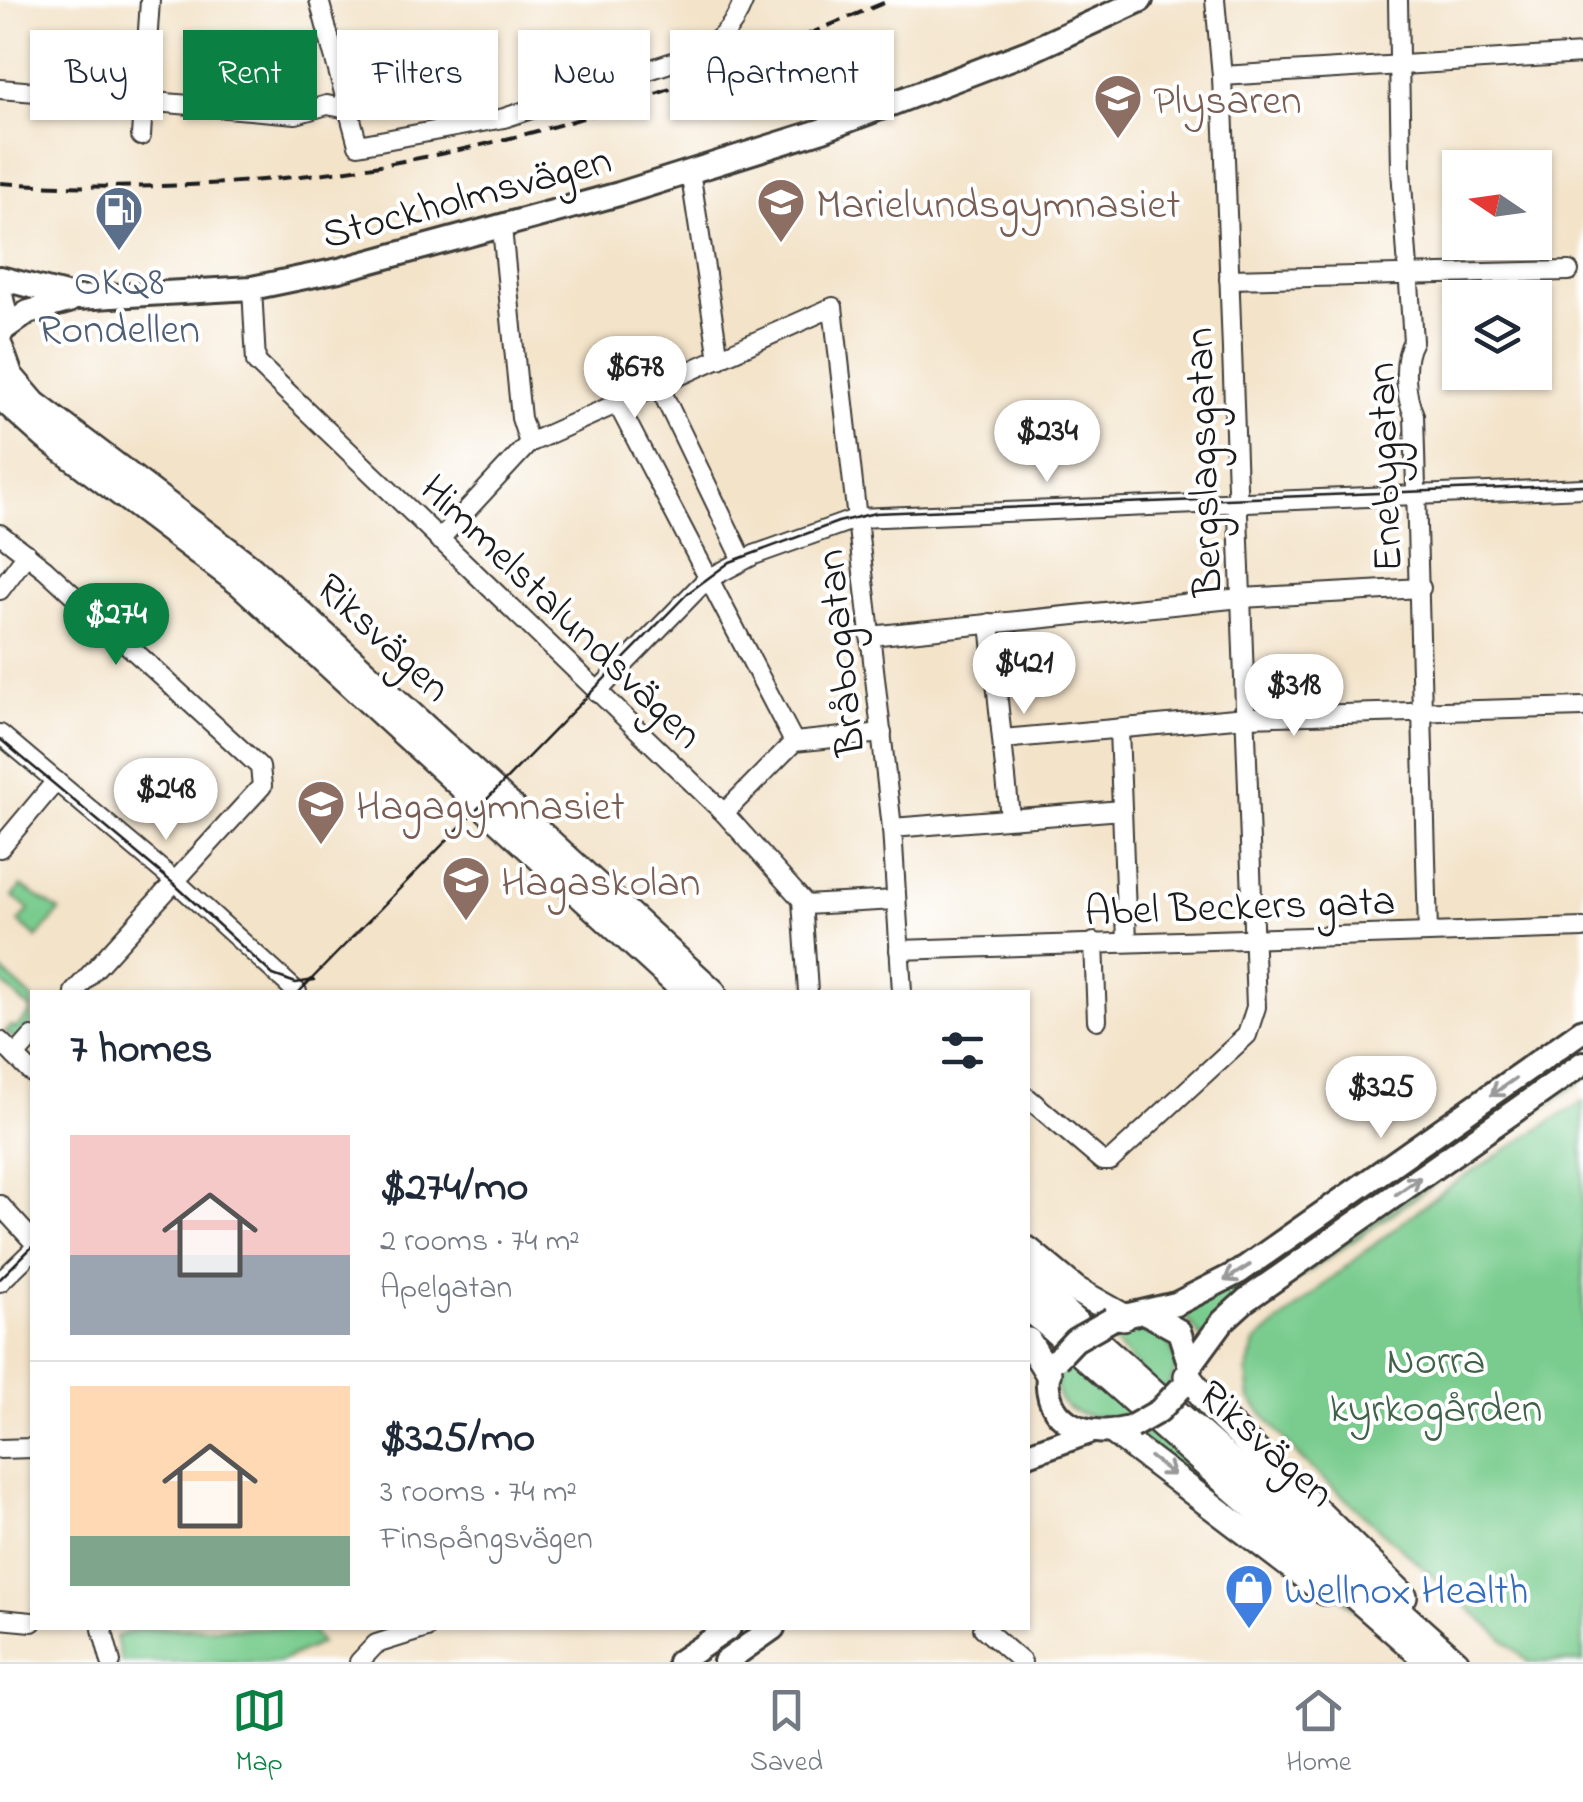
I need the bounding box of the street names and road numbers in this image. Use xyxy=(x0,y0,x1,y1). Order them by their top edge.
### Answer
street label: Stockholmsvägen xyxy=(316,131,619,267)
street label: Bergslagsgatan xyxy=(1170,326,1241,599)
street label: Enebygatan xyxy=(1352,361,1421,573)
street label: Himmelstalundsvägen xyxy=(404,461,715,765)
street label: Bråbogatan xyxy=(801,546,884,760)
street label: Riksvägen xyxy=(300,560,464,718)
street label: Abel Beckers gata xyxy=(1084,873,1396,944)
street label: Riksvägen xyxy=(1183,1367,1347,1524)

